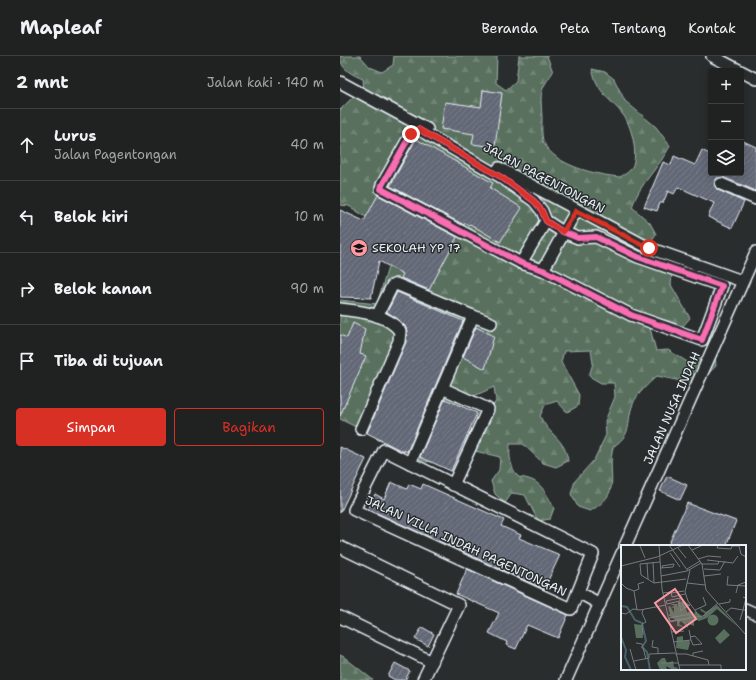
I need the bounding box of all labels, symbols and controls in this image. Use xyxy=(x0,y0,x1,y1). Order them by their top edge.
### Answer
text: Mapleaf xyxy=(20,15,102,40)
text: Beranda xyxy=(481,19,538,37)
text: Peta xyxy=(560,19,590,37)
text: Tentang xyxy=(612,19,666,37)
text: Kontak xyxy=(688,19,736,37)
map controls xyxy=(708,68,744,176)
button: + xyxy=(708,68,744,104)
text: 2 mnt xyxy=(16,71,69,93)
text: Jalan kaki · 140 m xyxy=(207,74,324,91)
button: − xyxy=(708,104,744,140)
route end xyxy=(402,125,420,143)
text: Lurus xyxy=(54,126,96,146)
icon: ahead xyxy=(16,134,38,156)
text: 40 m xyxy=(290,136,324,153)
street label: JALAN PAGENTONGAN xyxy=(480,139,608,217)
button: layers xyxy=(708,140,744,176)
text: Jalan Pagentongan xyxy=(54,146,177,163)
icon: left xyxy=(16,206,38,228)
text: Belok kiri xyxy=(54,207,128,227)
text: 10 m xyxy=(294,208,324,225)
school or university icon: SEKOLAH YP 17 xyxy=(349,238,369,258)
route start xyxy=(640,239,658,257)
place label: SEKOLAH YP 17 xyxy=(372,240,461,256)
icon: right xyxy=(16,278,38,300)
text: Belok kanan xyxy=(54,279,152,299)
text: 90 m xyxy=(290,280,324,297)
street label: JALAN NUSA INDAH xyxy=(640,349,704,467)
icon: arrive xyxy=(16,350,38,372)
text: Tiba di tujuan xyxy=(54,351,163,371)
button: Simpan xyxy=(16,408,166,446)
button: Bagikan xyxy=(174,408,324,446)
street label: JALAN VILLA INDAH PAGENTONGAN xyxy=(363,492,569,600)
inset map xyxy=(621,545,746,670)

